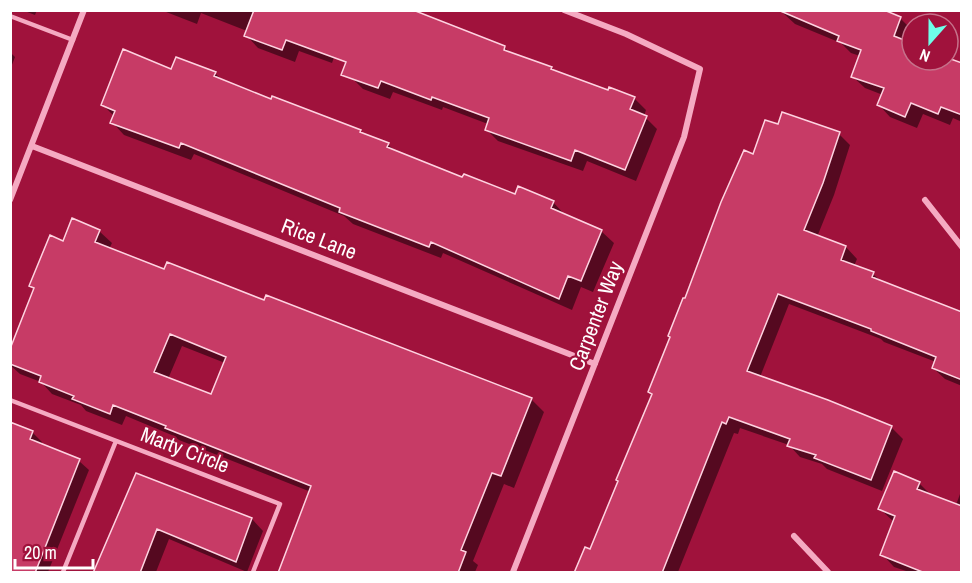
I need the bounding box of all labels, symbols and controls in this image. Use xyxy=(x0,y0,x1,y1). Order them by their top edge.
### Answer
north arrow xyxy=(900,12,960,72)
text: N xyxy=(916,44,933,68)
street label: Rice Lane xyxy=(277,211,361,266)
street label: Carpenter Way xyxy=(561,257,630,375)
street label: Marty Circle xyxy=(137,419,234,480)
scale bar xyxy=(15,532,93,570)
text: 20 m xyxy=(24,540,57,565)

